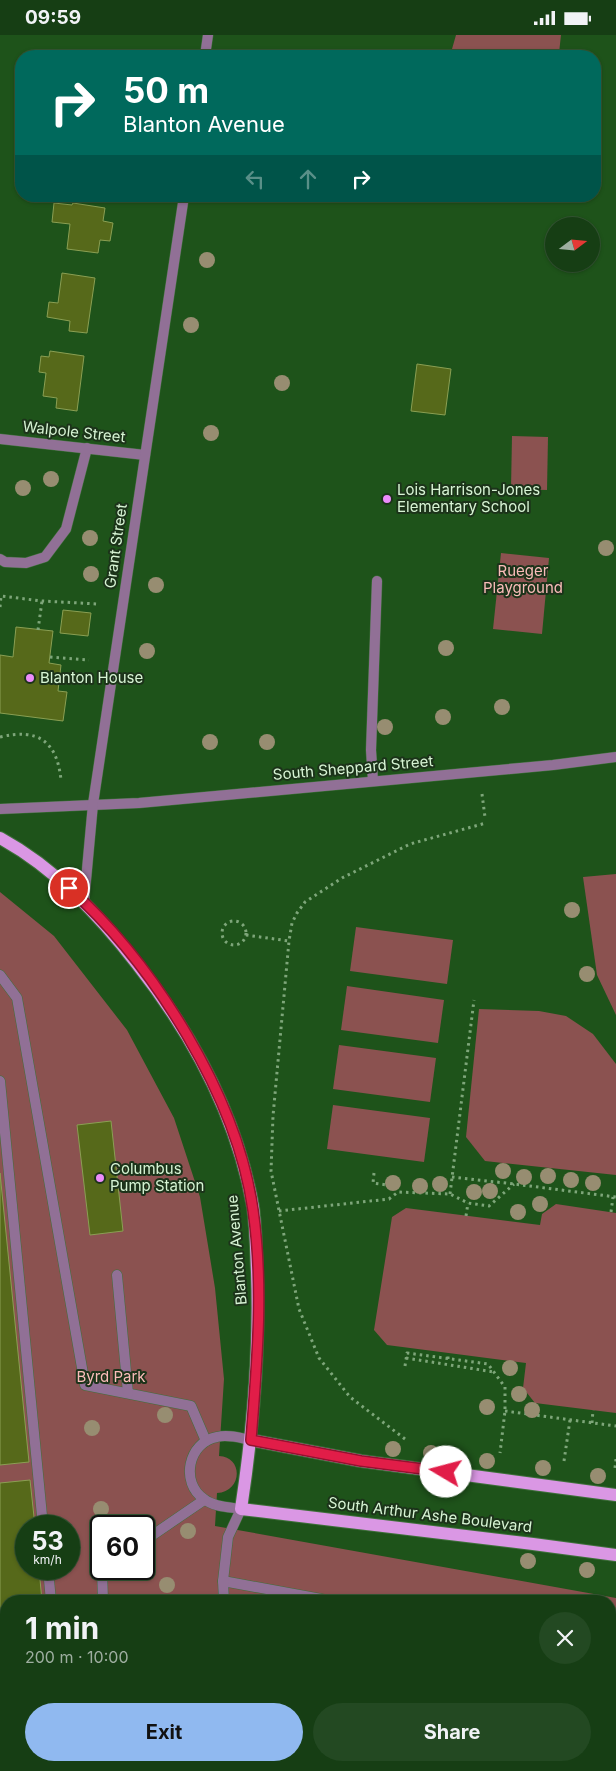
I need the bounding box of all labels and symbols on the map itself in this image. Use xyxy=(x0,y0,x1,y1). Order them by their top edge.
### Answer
north arrow xyxy=(545,217,600,273)
street label: Walpole Street xyxy=(22,417,126,446)
place label: Lois Harrison-Jones Elementary School xyxy=(397,480,540,516)
marker: Lois Harrison-Jones Elementary School xyxy=(381,493,393,505)
street label: Grant Street xyxy=(100,502,131,590)
park label: Rueger Playground xyxy=(483,561,563,597)
place label: Blanton House xyxy=(40,668,143,687)
marker: Blanton House xyxy=(24,672,36,684)
street label: South Sheppard Street xyxy=(272,751,434,784)
pin xyxy=(48,867,90,909)
place label: Columbus Pump Station xyxy=(110,1159,204,1195)
marker: Columbus Pump Station xyxy=(94,1172,106,1184)
street label: Blanton Avenue xyxy=(222,1194,251,1306)
park label: Byrd Park xyxy=(76,1367,146,1386)
position arrow xyxy=(419,1445,471,1497)
street label: South Arthur Ashe Boulevard xyxy=(327,1493,533,1536)
speed limit sign: 60 xyxy=(90,1515,155,1580)

